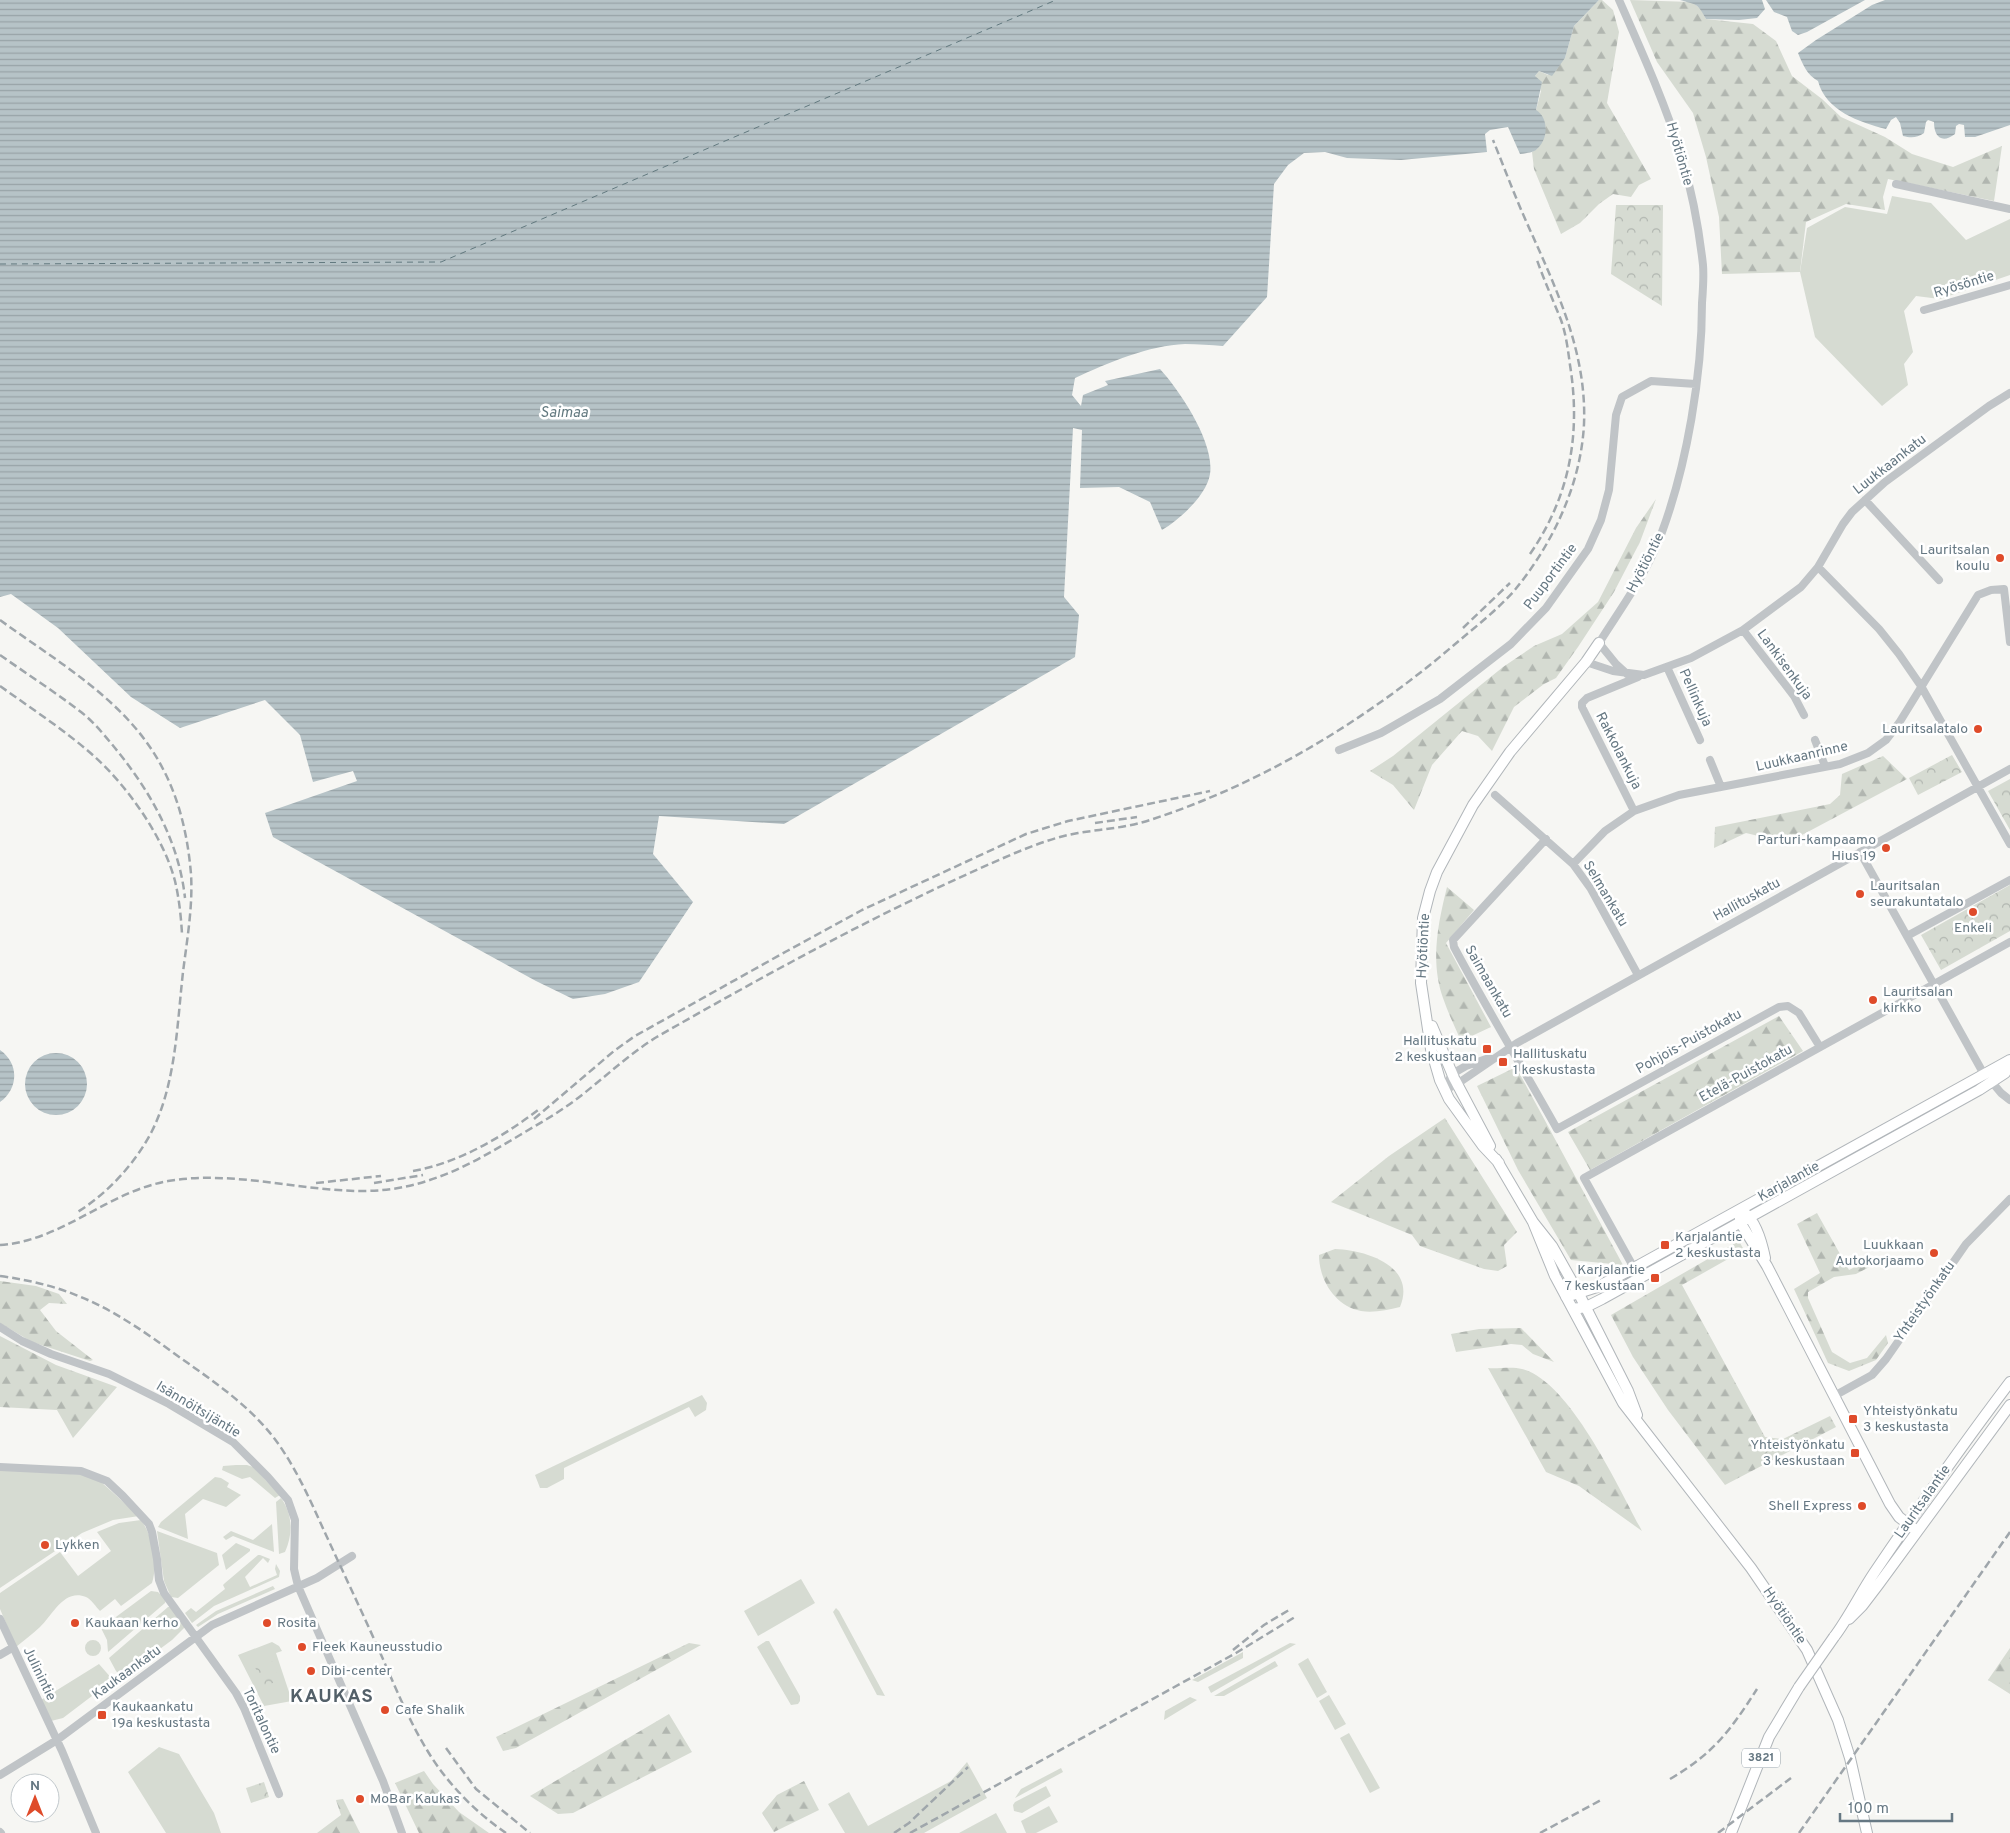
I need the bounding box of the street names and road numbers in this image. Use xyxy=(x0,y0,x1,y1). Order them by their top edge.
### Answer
street label: Hyötiöntie xyxy=(1662,120,1696,188)
street label: Ryösöntie xyxy=(1932,268,1996,302)
street label: Luukkaankatu xyxy=(1850,431,1930,499)
street label: Hyötiöntie xyxy=(1624,530,1668,596)
street label: Puuportintie xyxy=(1521,541,1581,613)
street label: Lankisenkuja xyxy=(1753,627,1815,703)
street label: Pellinkuja xyxy=(1675,666,1715,730)
street label: Rakkolankuja xyxy=(1591,710,1645,792)
street label: Luukkaanrinne xyxy=(1754,738,1850,776)
street label: Selmankatu xyxy=(1579,858,1631,930)
street label: Hallituskatu xyxy=(1710,875,1784,925)
street label: Hyötiöntie xyxy=(1414,913,1434,979)
street label: Saimaankatu xyxy=(1460,943,1516,1021)
street label: Pohjois-Puistokatu xyxy=(1633,1006,1745,1078)
street label: Etelä-Puistokatu xyxy=(1696,1041,1796,1107)
street label: Karjalantie xyxy=(1755,1158,1823,1206)
street label: Yhteistyönkatu xyxy=(1891,1258,1959,1346)
street label: Isännöitsijäntie xyxy=(153,1378,243,1442)
street label: Lauritsalantie xyxy=(1891,1462,1955,1542)
street label: Hyötiöntie xyxy=(1759,1584,1809,1648)
street label: Kaukaankatu xyxy=(89,1642,165,1704)
street label: Julinintie xyxy=(19,1644,59,1704)
street label: Toritalontie xyxy=(238,1685,284,1757)
road number: 3821 xyxy=(1742,1749,1780,1768)

